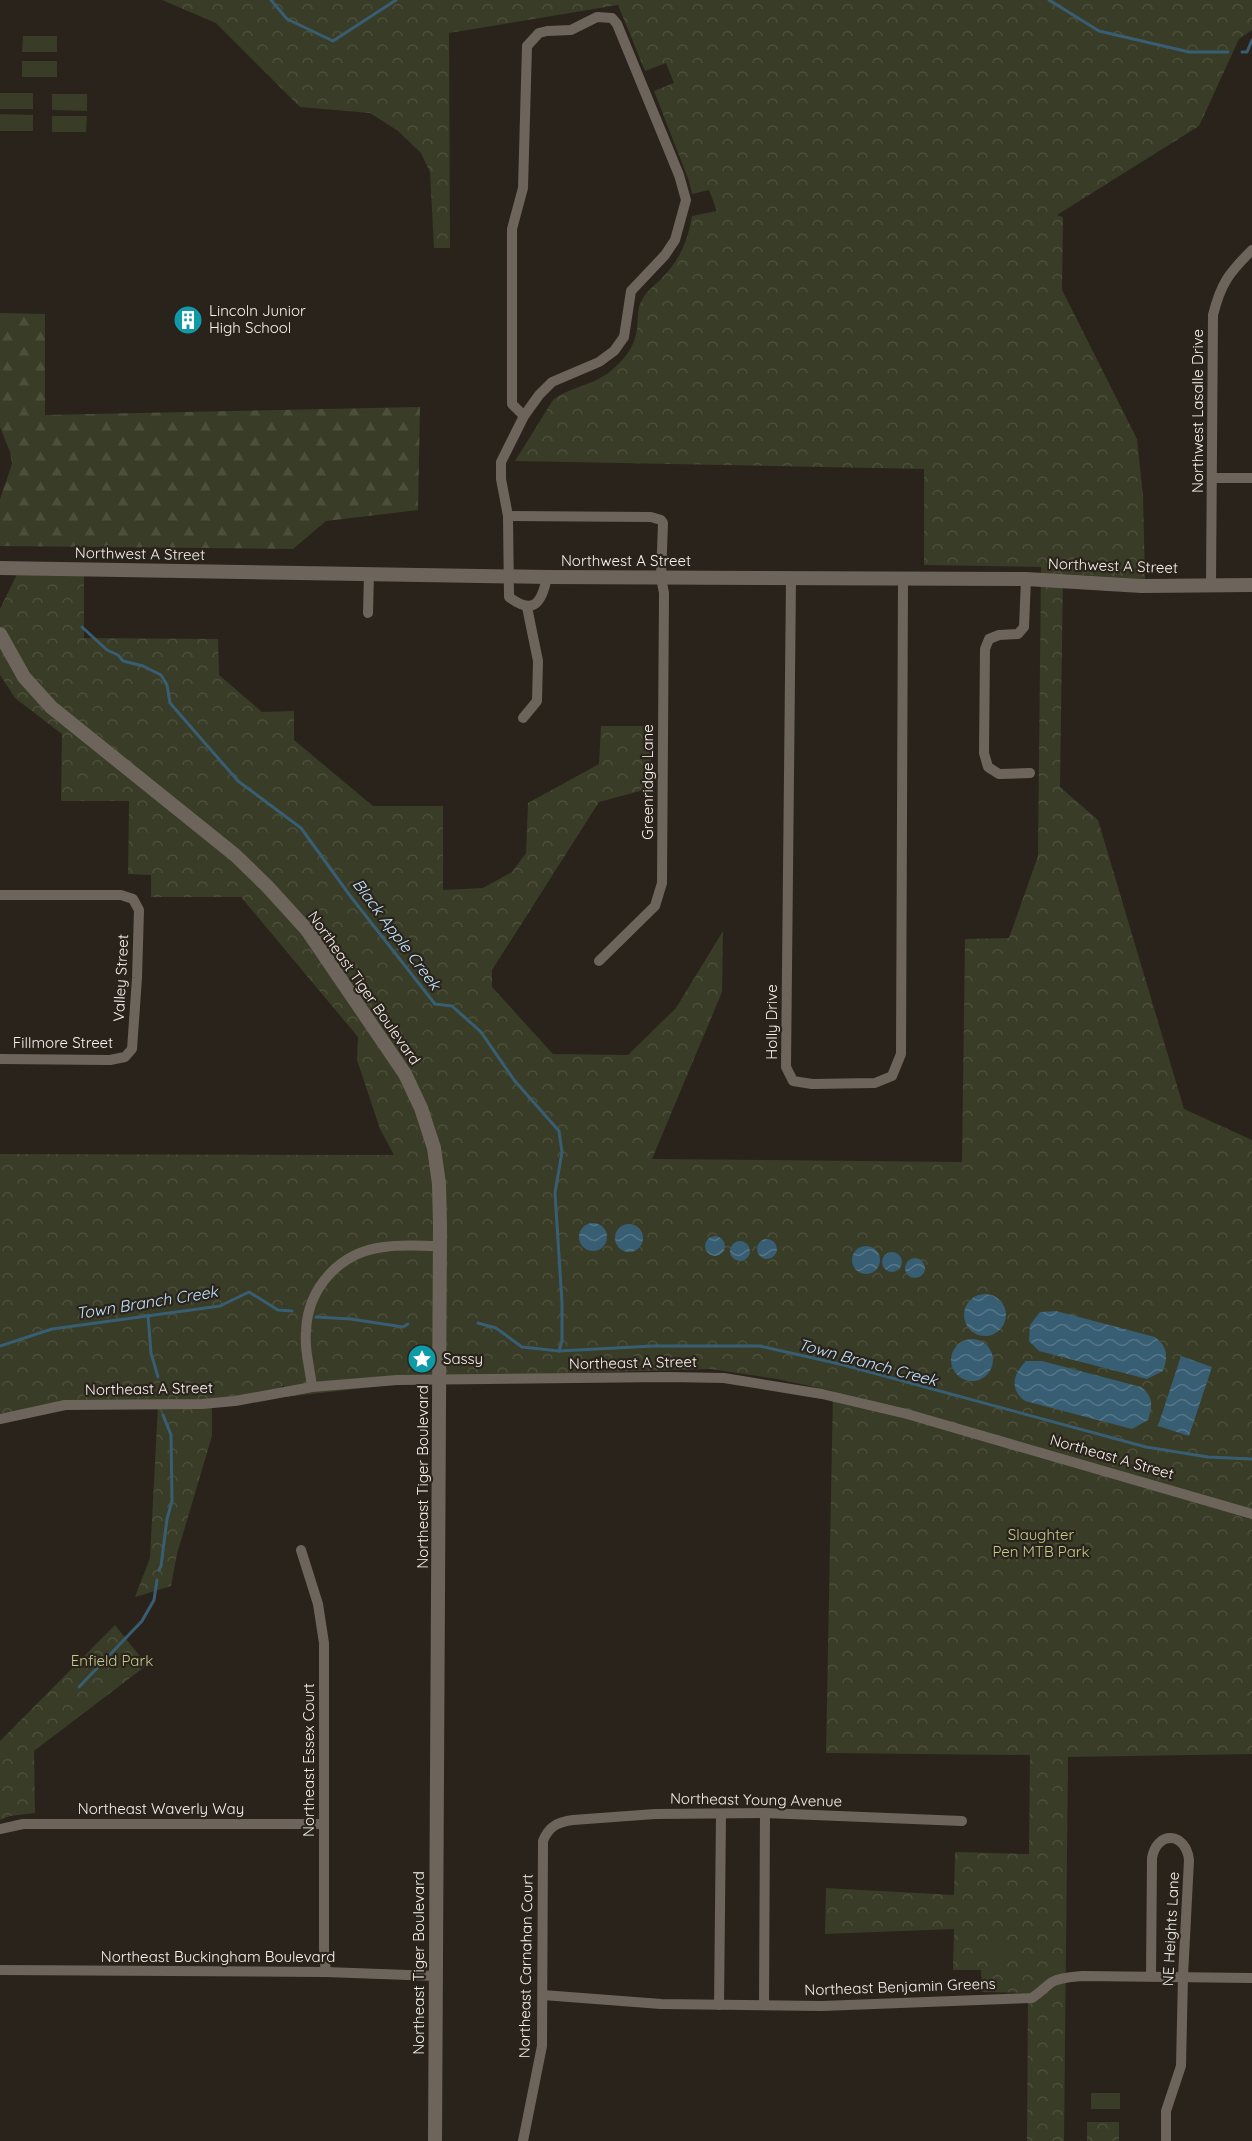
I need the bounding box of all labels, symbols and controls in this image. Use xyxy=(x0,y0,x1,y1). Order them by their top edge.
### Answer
place label: Lincoln Junior High School xyxy=(209,301,306,337)
building icon: Lincoln Junior High School xyxy=(172,304,204,336)
street label: Northwest Lasalle Drive xyxy=(1188,329,1207,493)
street label: Northwest A Street xyxy=(75,543,205,564)
street label: Northwest A Street xyxy=(561,551,691,570)
street label: Northwest A Street xyxy=(1048,554,1178,577)
street label: Greenridge Lane xyxy=(638,724,657,840)
water label: Black Apple Creek xyxy=(349,874,446,995)
street label: Northeast Tiger Boulevard xyxy=(304,907,425,1068)
street label: Valley Street xyxy=(109,934,132,1022)
street label: Holly Drive xyxy=(762,984,781,1060)
street label: Fillmore Street xyxy=(13,1033,113,1052)
water label: Town Branch Creek xyxy=(75,1281,221,1323)
water label: Town Branch Creek xyxy=(796,1334,941,1391)
place icon: Sassy xyxy=(406,1343,438,1375)
place label: Sassy xyxy=(443,1349,483,1368)
street label: Northeast A Street xyxy=(569,1352,697,1373)
street label: Northeast A Street xyxy=(85,1378,213,1399)
street label: Northeast Tiger Boulevard xyxy=(413,1385,432,1569)
street label: Northeast A Street xyxy=(1048,1430,1176,1483)
park label: Slaughter Pen MTB Park xyxy=(992,1525,1090,1561)
park label: Enfield Park xyxy=(71,1651,153,1670)
street label: Northeast Essex Court xyxy=(299,1683,318,1837)
street label: Northeast Young Avenue xyxy=(670,1789,842,1810)
street label: Northeast Waverly Way xyxy=(78,1799,244,1818)
street label: Northeast Tiger Boulevard xyxy=(409,1871,428,2055)
street label: NE Heights Lane xyxy=(1158,1871,1183,1987)
street label: Northeast Carnahan Court xyxy=(514,1874,537,2058)
street label: Northeast Buckingham Boulevard xyxy=(101,1947,335,1966)
street label: Northeast Benjamin Greens xyxy=(804,1974,996,1999)

